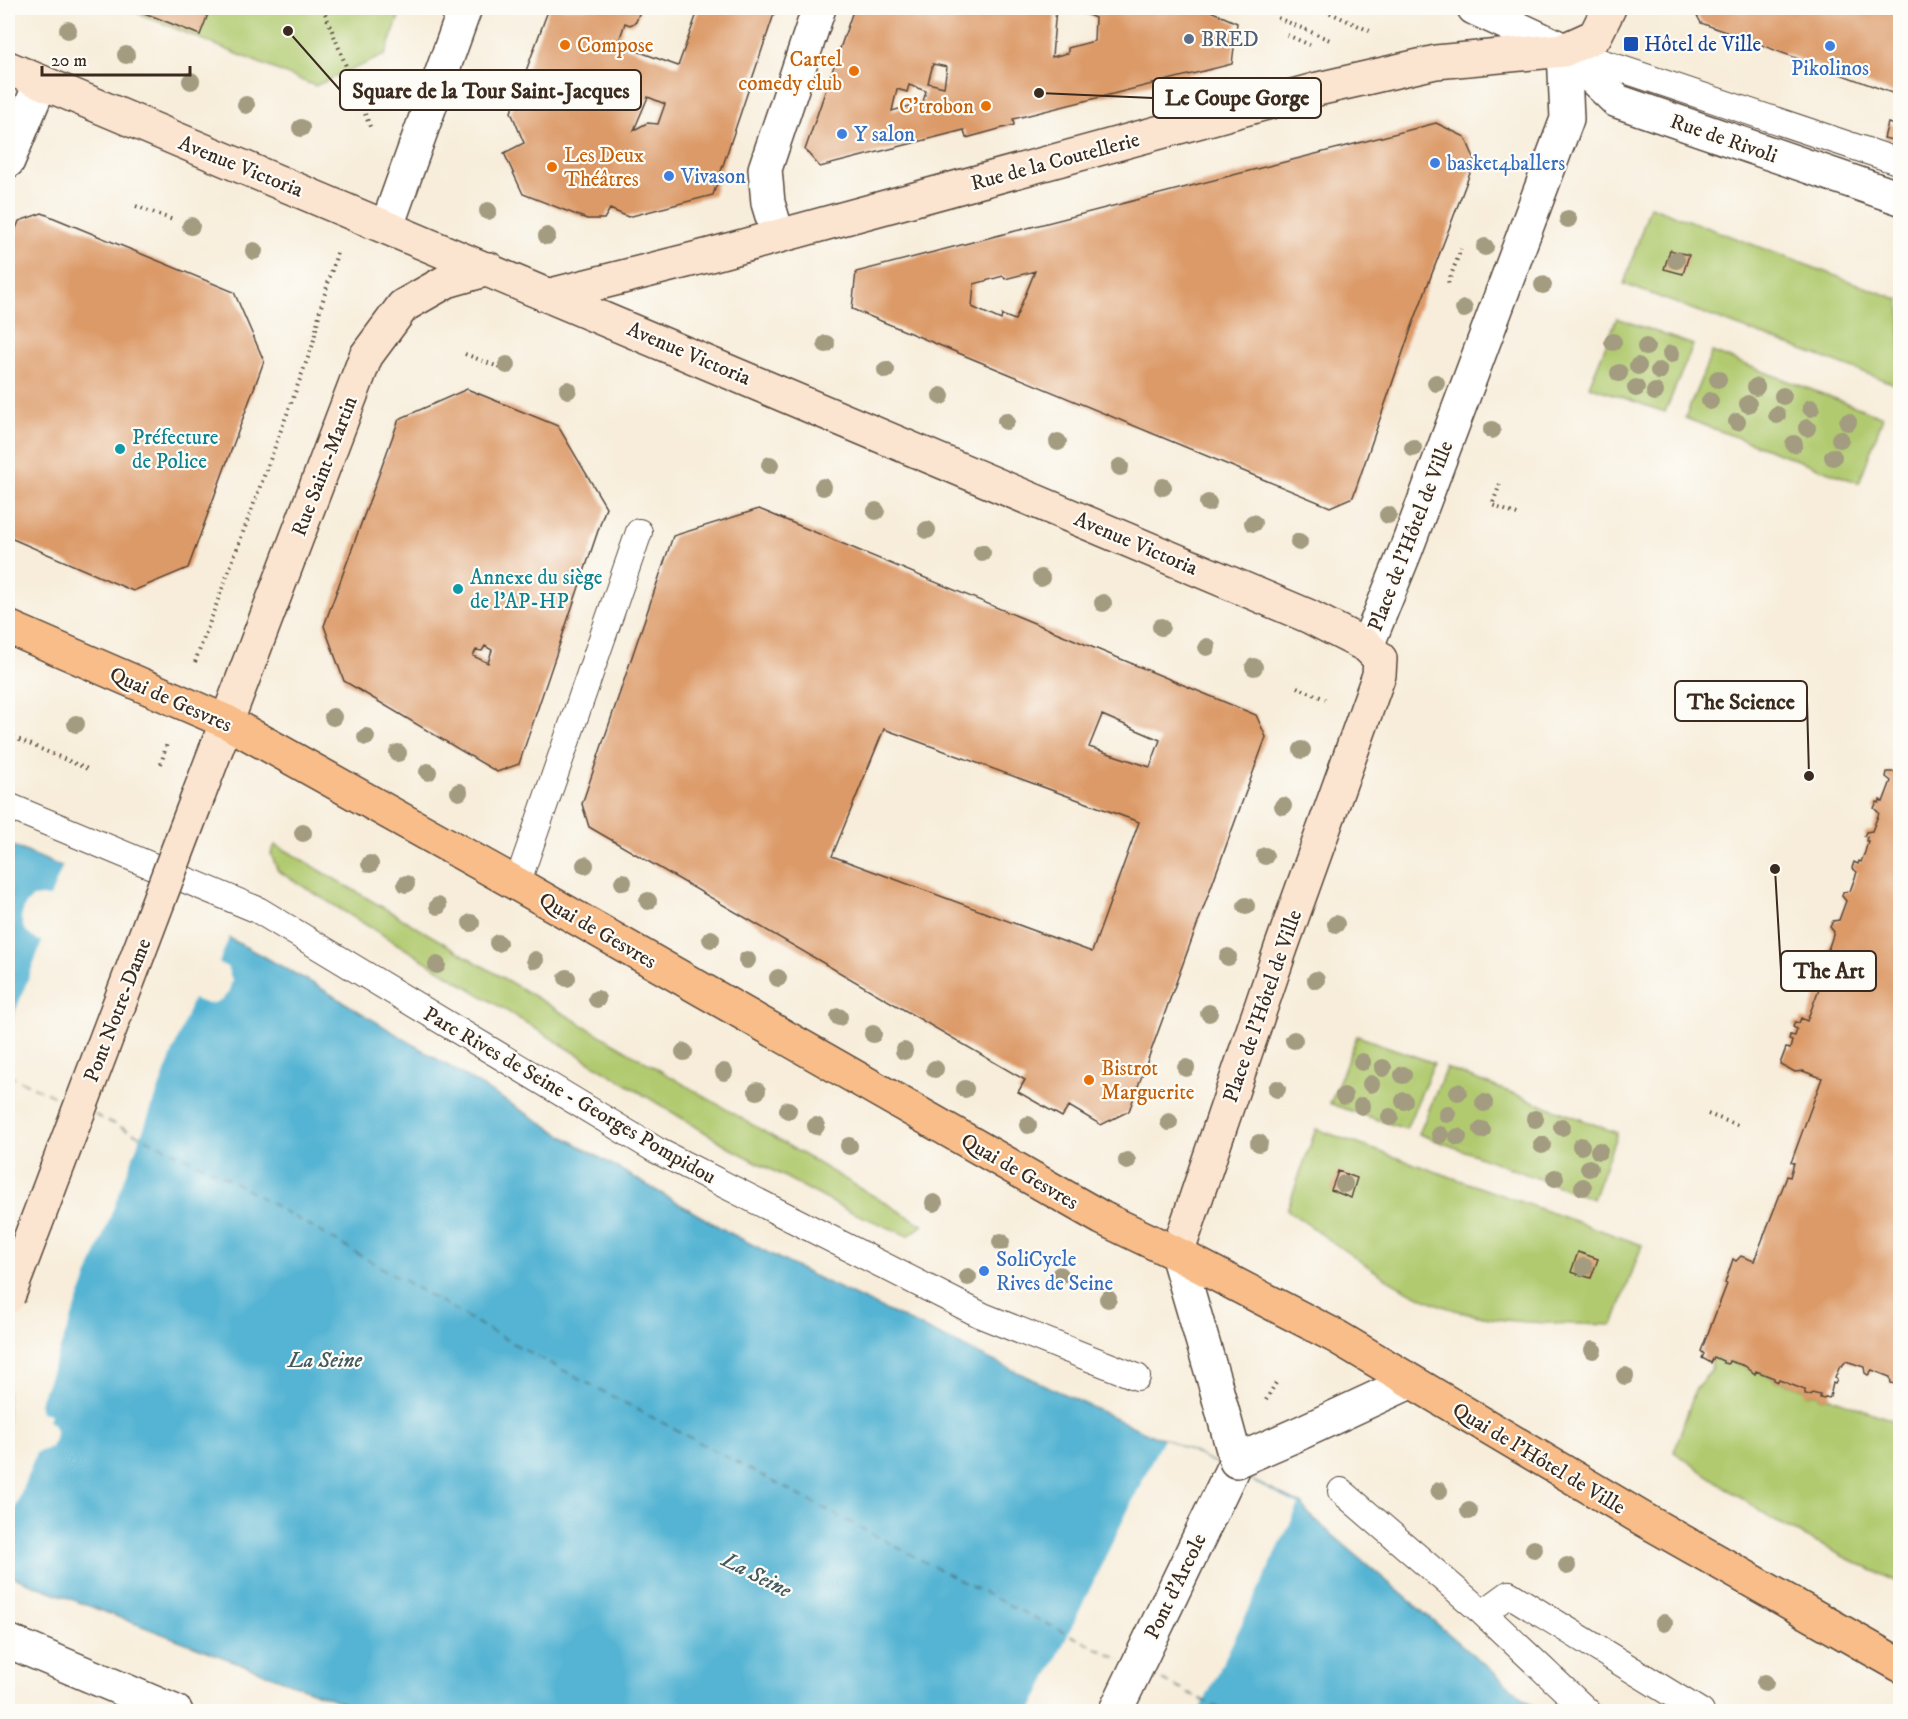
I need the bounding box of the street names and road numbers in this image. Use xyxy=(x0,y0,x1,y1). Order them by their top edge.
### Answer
street label: Rue de Rivoli xyxy=(1667,109,1781,169)
street label: Rue de la Coutellerie xyxy=(968,127,1143,197)
street label: Avenue Victoria xyxy=(175,130,307,204)
street label: Avenue Victoria xyxy=(623,316,754,392)
street label: Rue Saint-Martin xyxy=(286,393,364,540)
street label: Place de l'Hôtel de Ville xyxy=(1363,437,1459,635)
street label: Avenue Victoria xyxy=(1070,506,1201,582)
street label: Quai de Gesvres xyxy=(105,661,236,739)
street label: Quai de Gesvres xyxy=(534,887,661,975)
street label: Place de l'Hôtel de Ville xyxy=(1218,906,1308,1106)
street label: Pont Notre-Dame xyxy=(79,935,157,1086)
street label: Parc Rives de Seine - Georges Pompidou xyxy=(419,1001,720,1190)
street label: Quai de Gesvres xyxy=(956,1128,1083,1216)
street label: Quai de l'Hôtel de Ville xyxy=(1447,1397,1630,1521)
street label: Pont d'Arcole xyxy=(1139,1529,1213,1644)

